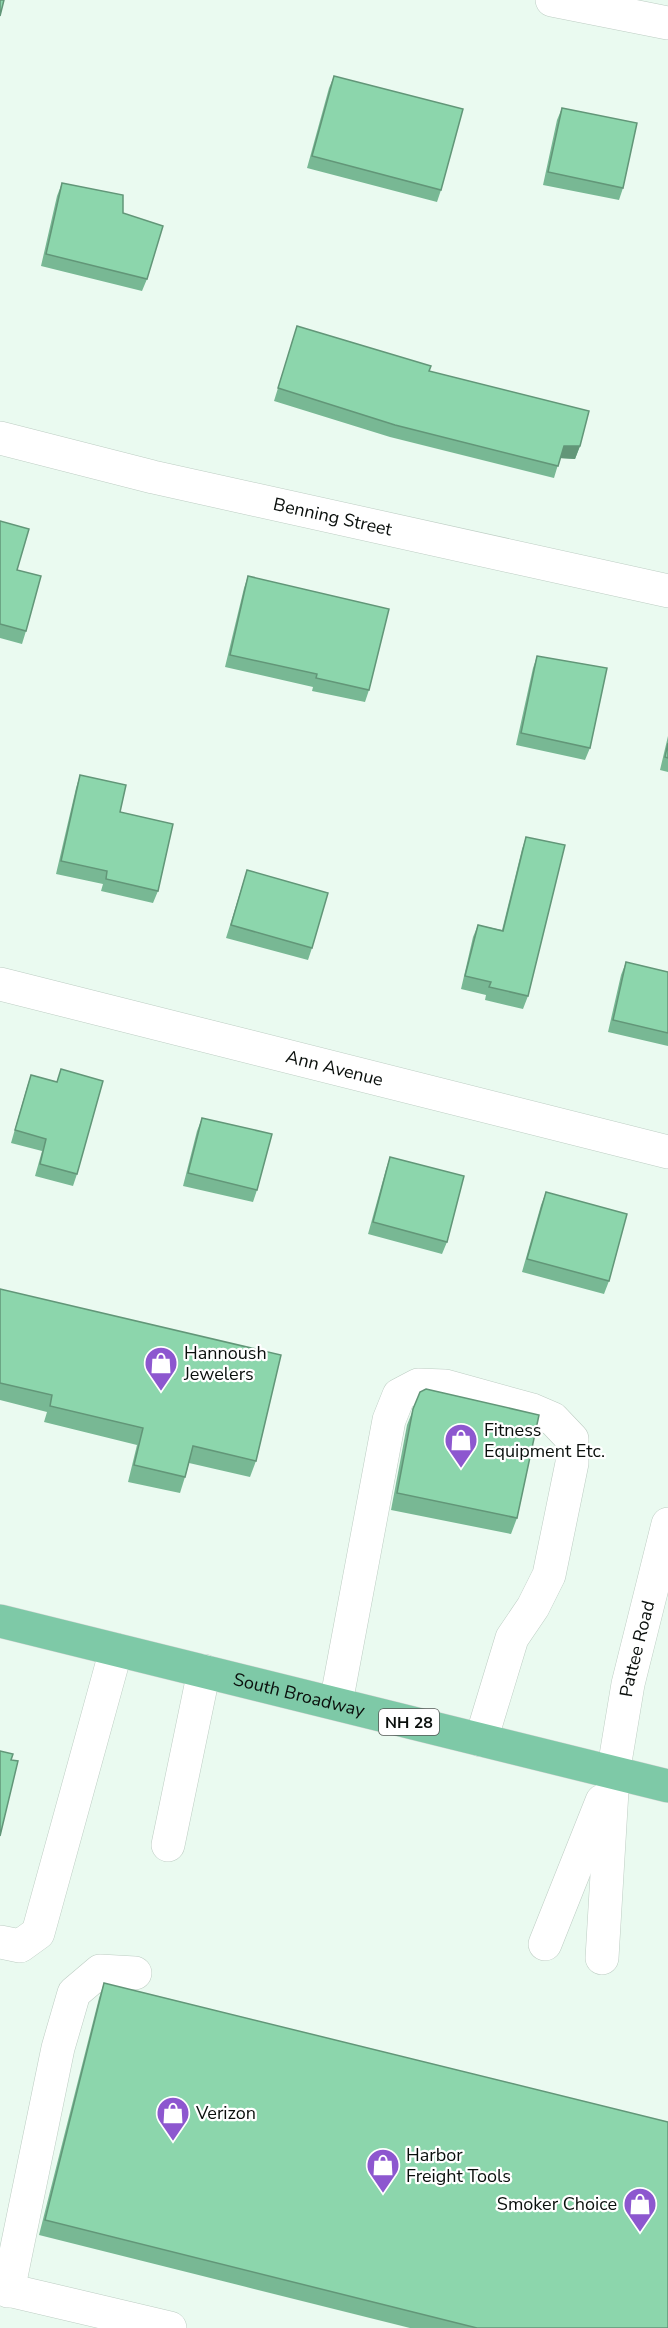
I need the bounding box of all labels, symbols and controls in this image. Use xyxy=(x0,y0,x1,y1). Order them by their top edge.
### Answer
street label: Benning Street xyxy=(271,492,395,542)
street label: Ann Avenue xyxy=(283,1044,386,1092)
place label: Hannoush Jewelers xyxy=(183,1341,267,1386)
shop icon: Hannoush Jewelers xyxy=(143,1345,179,1392)
place label: Fitness Equipment Etc. xyxy=(484,1418,605,1463)
shop icon: Fitness Equipment Etc. xyxy=(443,1422,479,1469)
street label: Pattee Road xyxy=(614,1598,660,1699)
street label: South Broadway xyxy=(231,1667,368,1723)
road number: NH 28 xyxy=(379,1709,439,1735)
shop icon: Verizon xyxy=(155,2095,191,2142)
place label: Verizon xyxy=(195,2101,256,2125)
place label: Harbor Freight Tools xyxy=(406,2143,511,2188)
shop icon: Harbor Freight Tools xyxy=(365,2147,401,2194)
shop icon: Smoker Choice xyxy=(622,2186,658,2233)
place label: Smoker Choice xyxy=(497,2192,617,2216)

